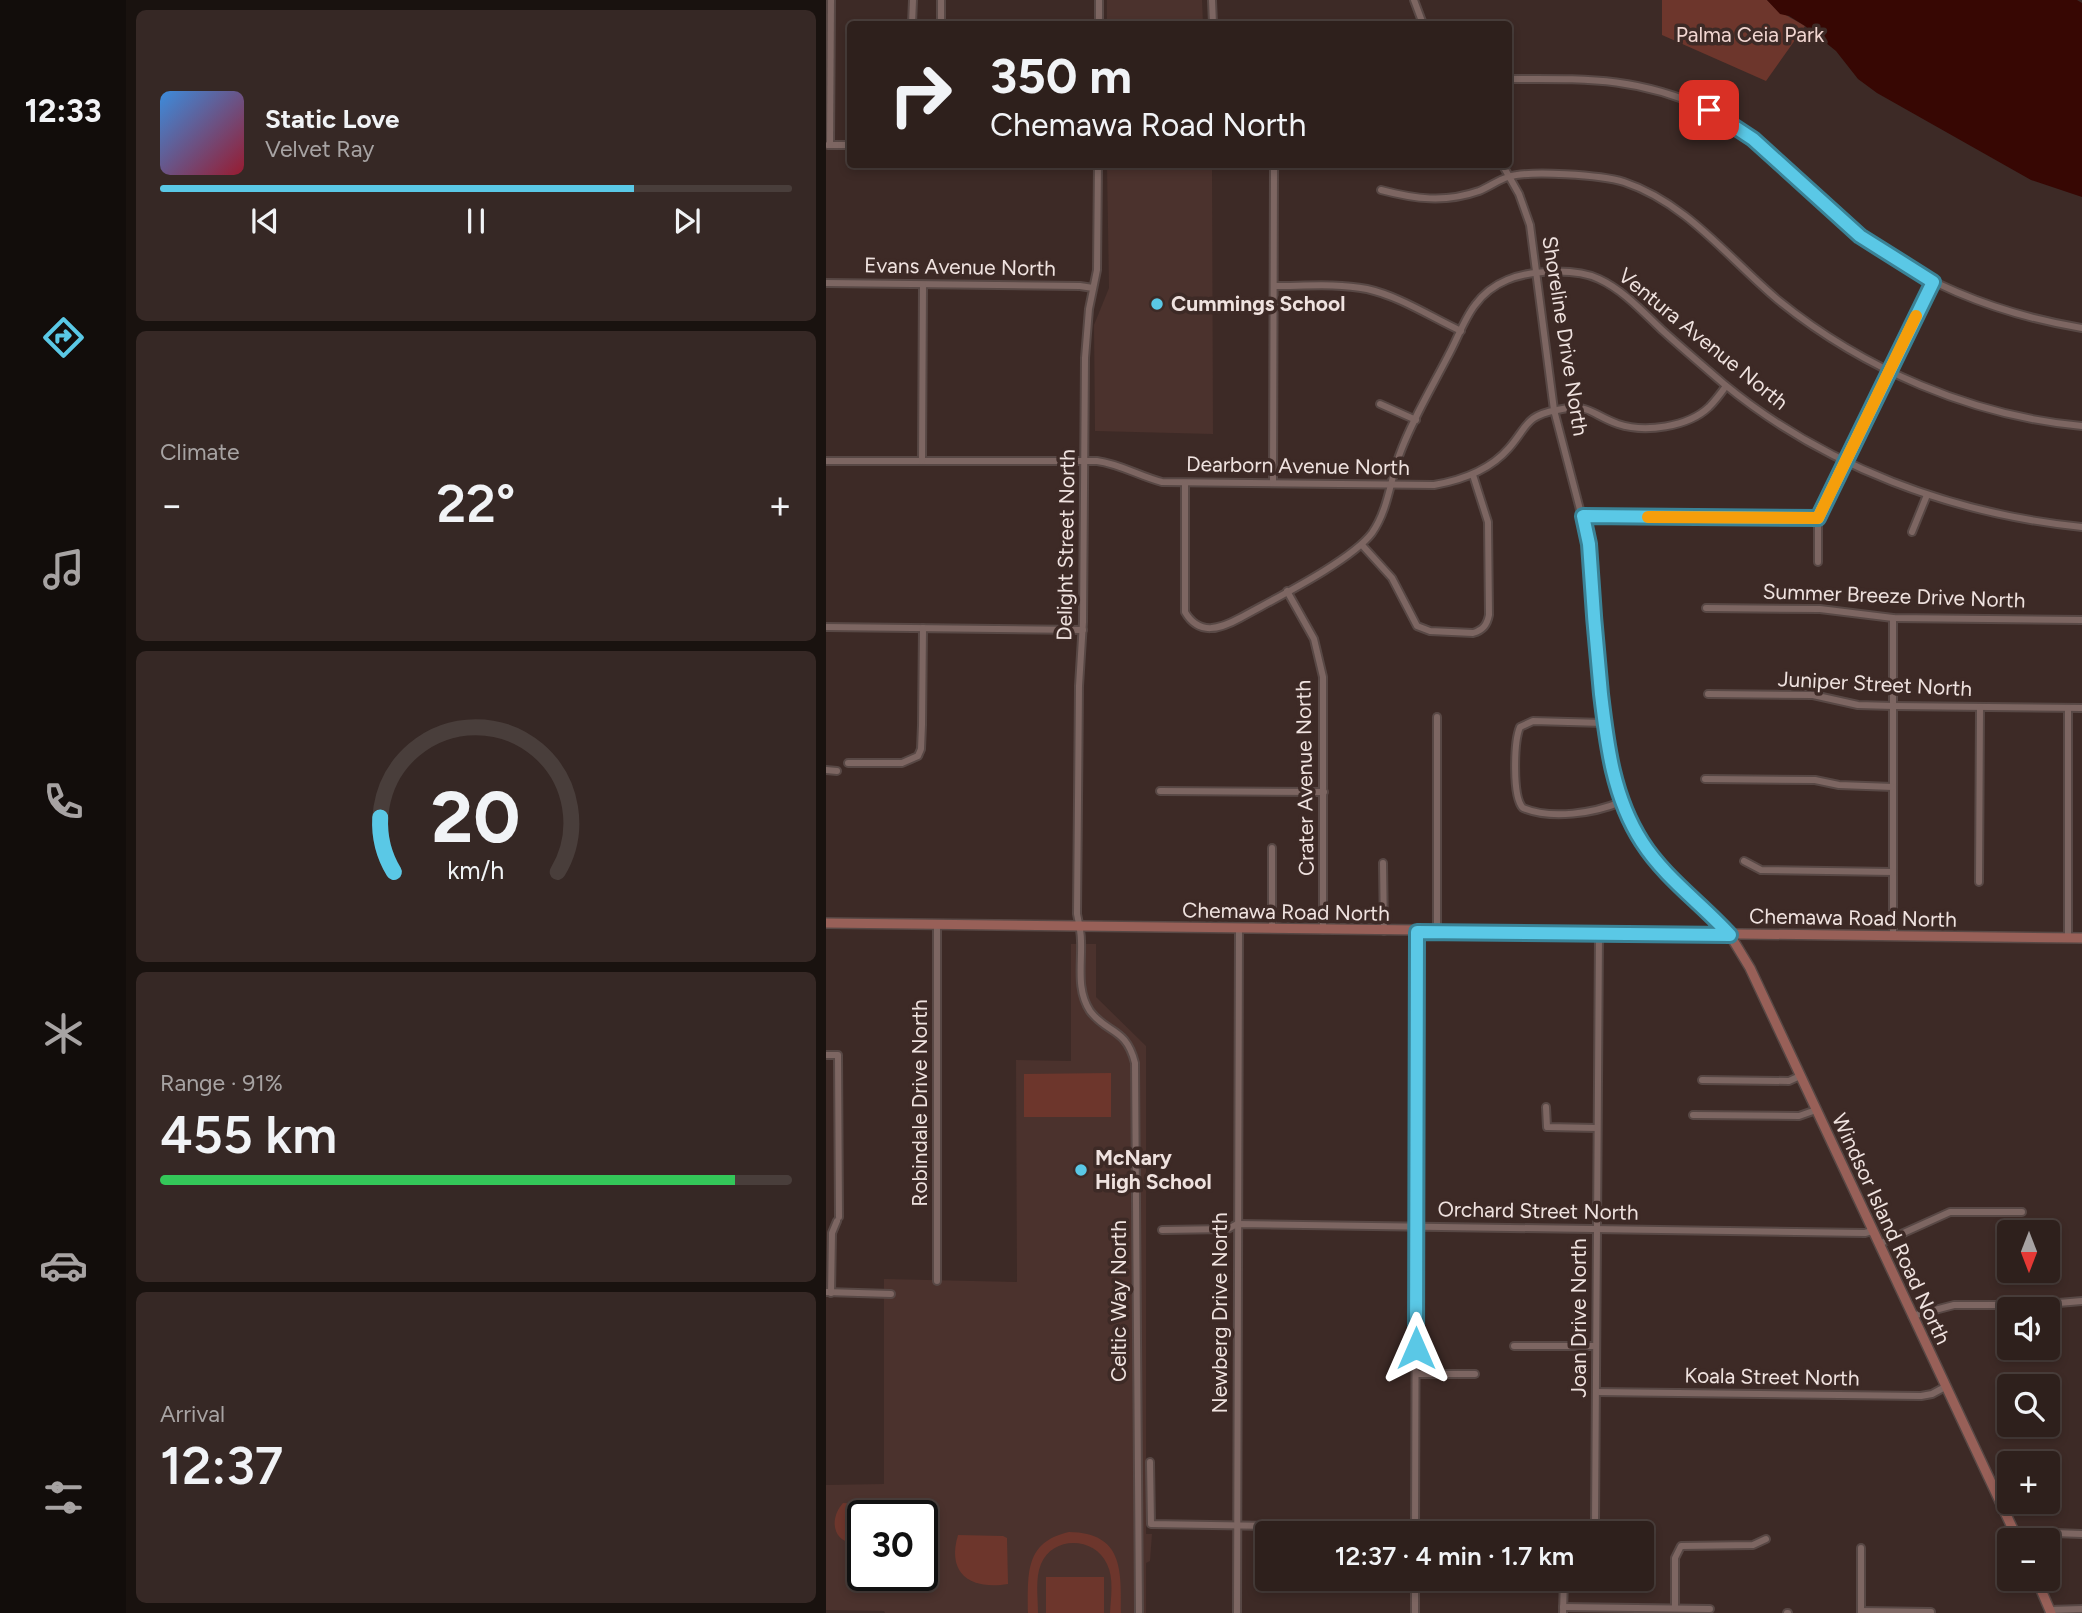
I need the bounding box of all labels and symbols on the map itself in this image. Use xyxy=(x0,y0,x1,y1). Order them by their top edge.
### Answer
park label: Palma Ceia Park xyxy=(1676,22,1825,47)
pin xyxy=(1679,80,1739,140)
street label: Shoreline Drive North xyxy=(1537,234,1594,438)
street label: Evans Avenue North xyxy=(864,252,1056,281)
street label: Ventura Avenue North xyxy=(1613,263,1793,415)
place label: Cummings School xyxy=(1171,291,1345,316)
marker: Cummings School xyxy=(1149,296,1165,312)
street label: Delight Street North xyxy=(1051,449,1080,641)
street label: Dearborn Avenue North xyxy=(1186,451,1410,480)
street label: Summer Breeze Drive North xyxy=(1762,578,2026,613)
street label: Juniper Street North xyxy=(1777,666,1973,701)
street label: Crater Avenue North xyxy=(1290,680,1319,876)
street label: Chemawa Road North xyxy=(1182,897,1390,926)
street label: Chemawa Road North xyxy=(1749,903,1957,932)
street label: Robindale Drive North xyxy=(907,999,932,1207)
street label: Windsor Island Road North xyxy=(1827,1109,1956,1348)
place label: McNary High School xyxy=(1095,1145,1212,1194)
marker: McNary High School xyxy=(1073,1162,1089,1178)
street label: Orchard Street North xyxy=(1437,1196,1639,1225)
street label: Newberg Drive North xyxy=(1207,1212,1232,1414)
street label: Celtic Way North xyxy=(1106,1220,1131,1382)
north arrow xyxy=(1997,1220,2060,1283)
street label: Joan Drive North xyxy=(1566,1238,1591,1398)
position arrow xyxy=(1379,1311,1453,1385)
street label: Koala Street North xyxy=(1684,1362,1860,1391)
speed limit sign: 30 xyxy=(847,1500,938,1591)

